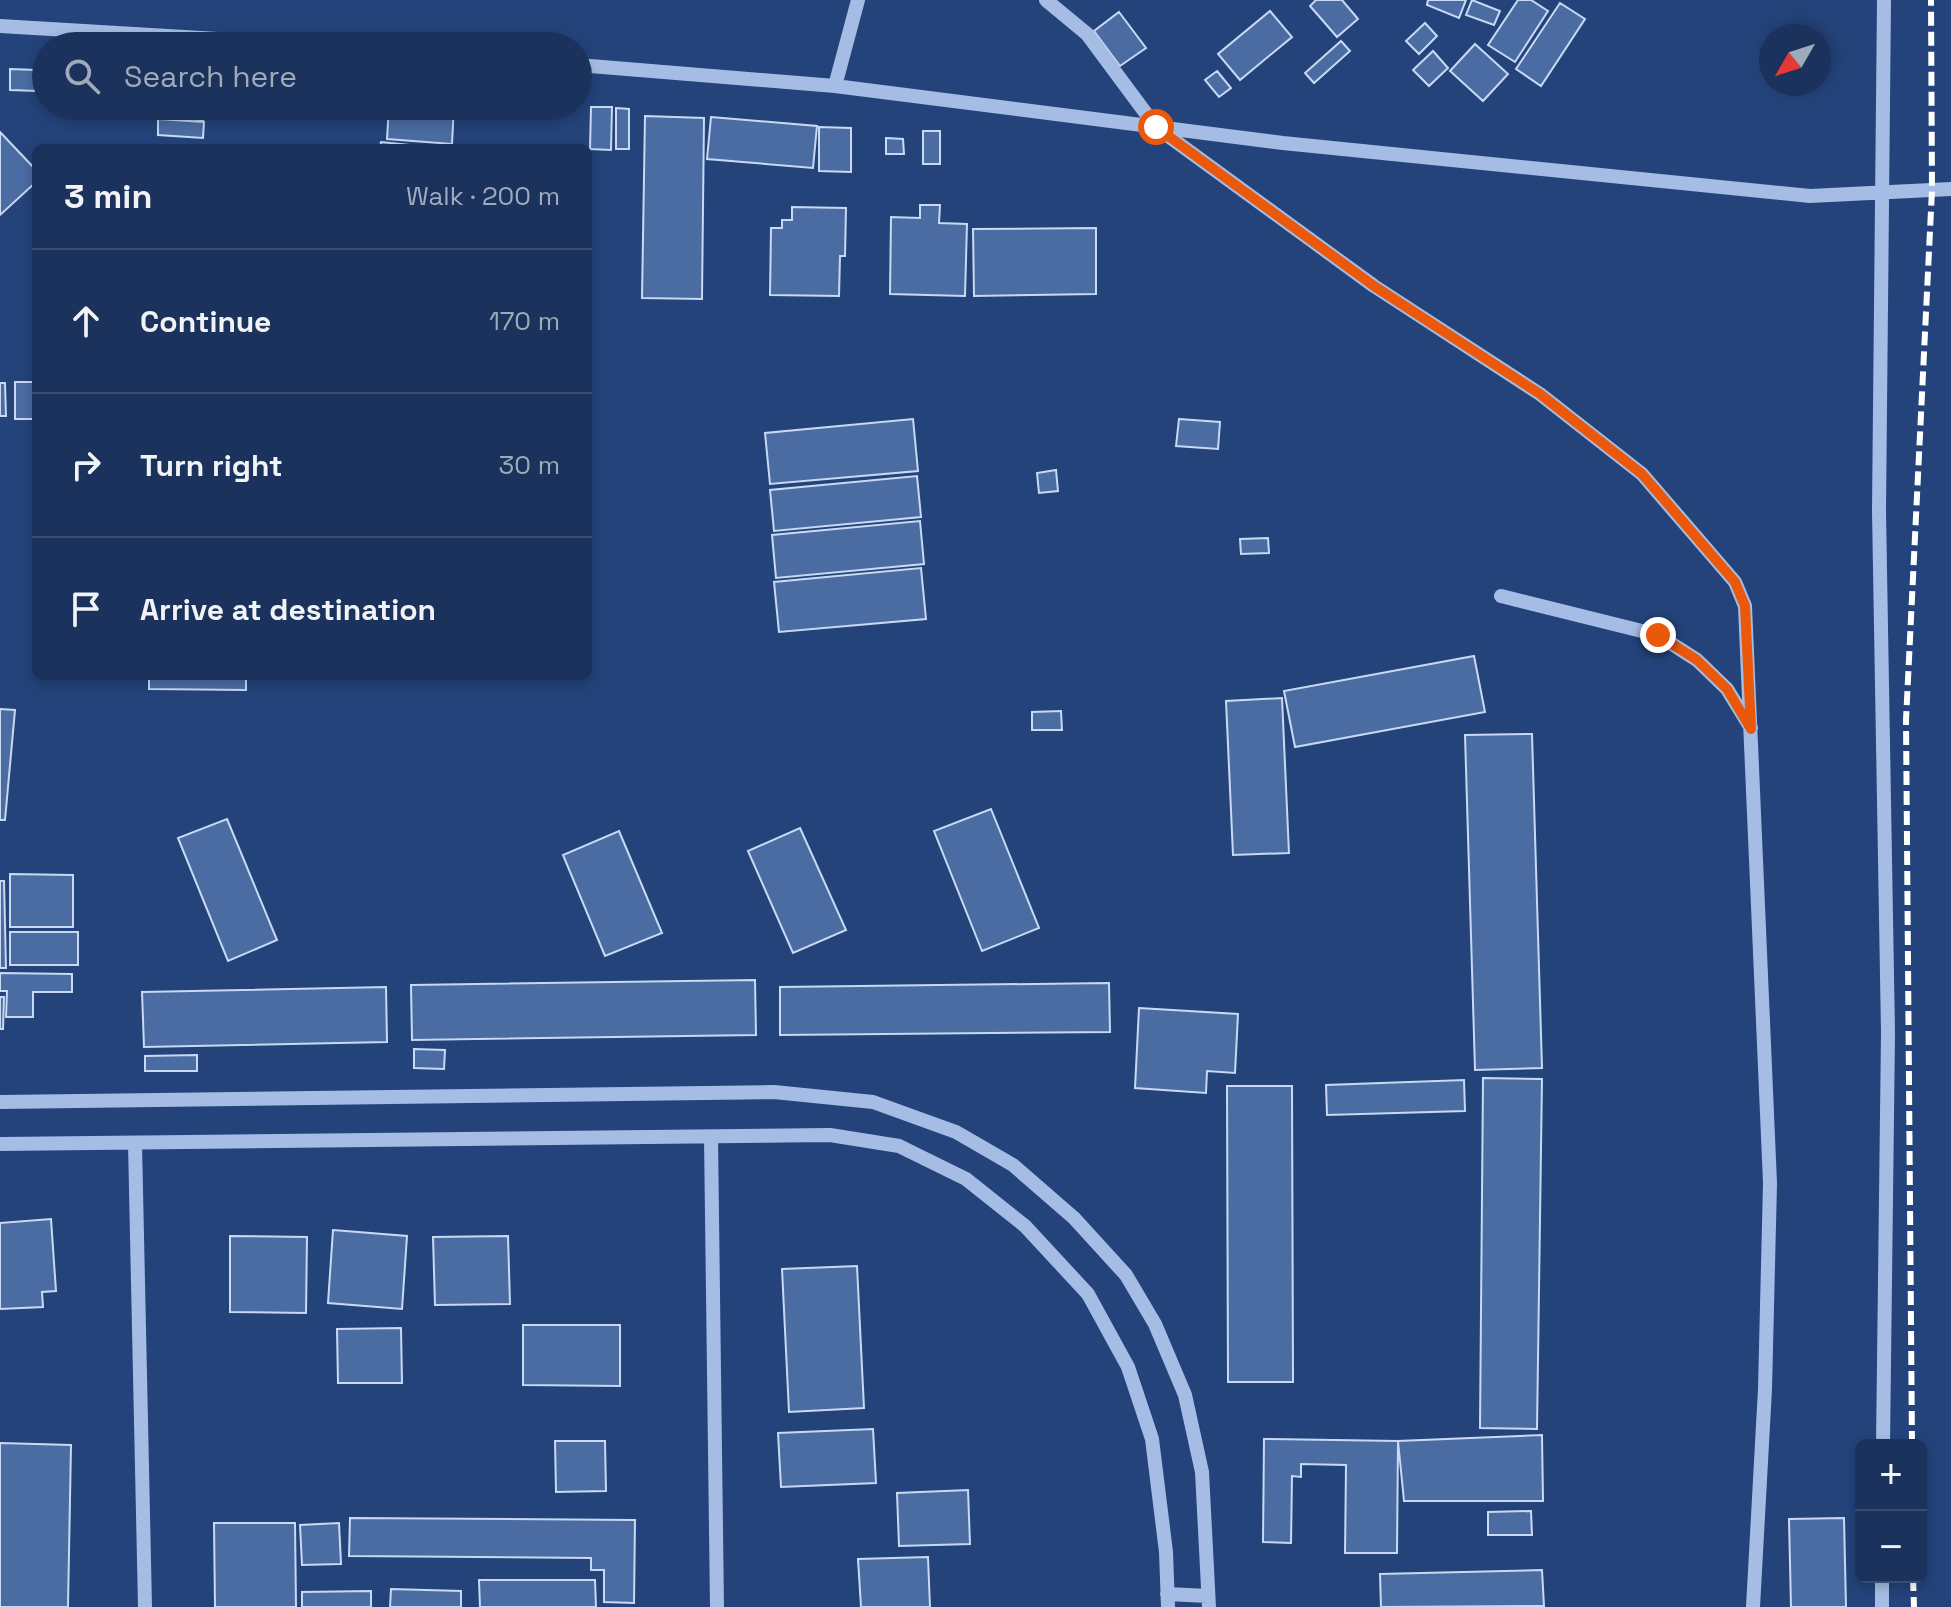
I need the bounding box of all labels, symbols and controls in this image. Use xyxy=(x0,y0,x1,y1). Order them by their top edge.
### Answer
north arrow xyxy=(1759,24,1831,96)
search box xyxy=(32,32,592,120)
icon: search xyxy=(60,54,104,98)
text: Search here xyxy=(124,57,297,96)
route start xyxy=(1138,109,1174,145)
text: 3 min xyxy=(64,175,152,218)
text: Walk · 200 m xyxy=(406,179,560,213)
icon: ahead xyxy=(64,299,108,343)
text: Continue xyxy=(140,302,271,341)
text: 170 m xyxy=(489,304,560,338)
icon: right xyxy=(64,443,108,487)
text: Turn right xyxy=(140,446,283,485)
text: 30 m xyxy=(499,448,560,482)
icon: arrive xyxy=(64,587,108,631)
text: Arrive at destination xyxy=(140,590,436,629)
route end xyxy=(1640,617,1676,653)
map controls xyxy=(1855,1439,1927,1583)
button: + xyxy=(1855,1439,1927,1511)
button: − xyxy=(1855,1511,1927,1583)

